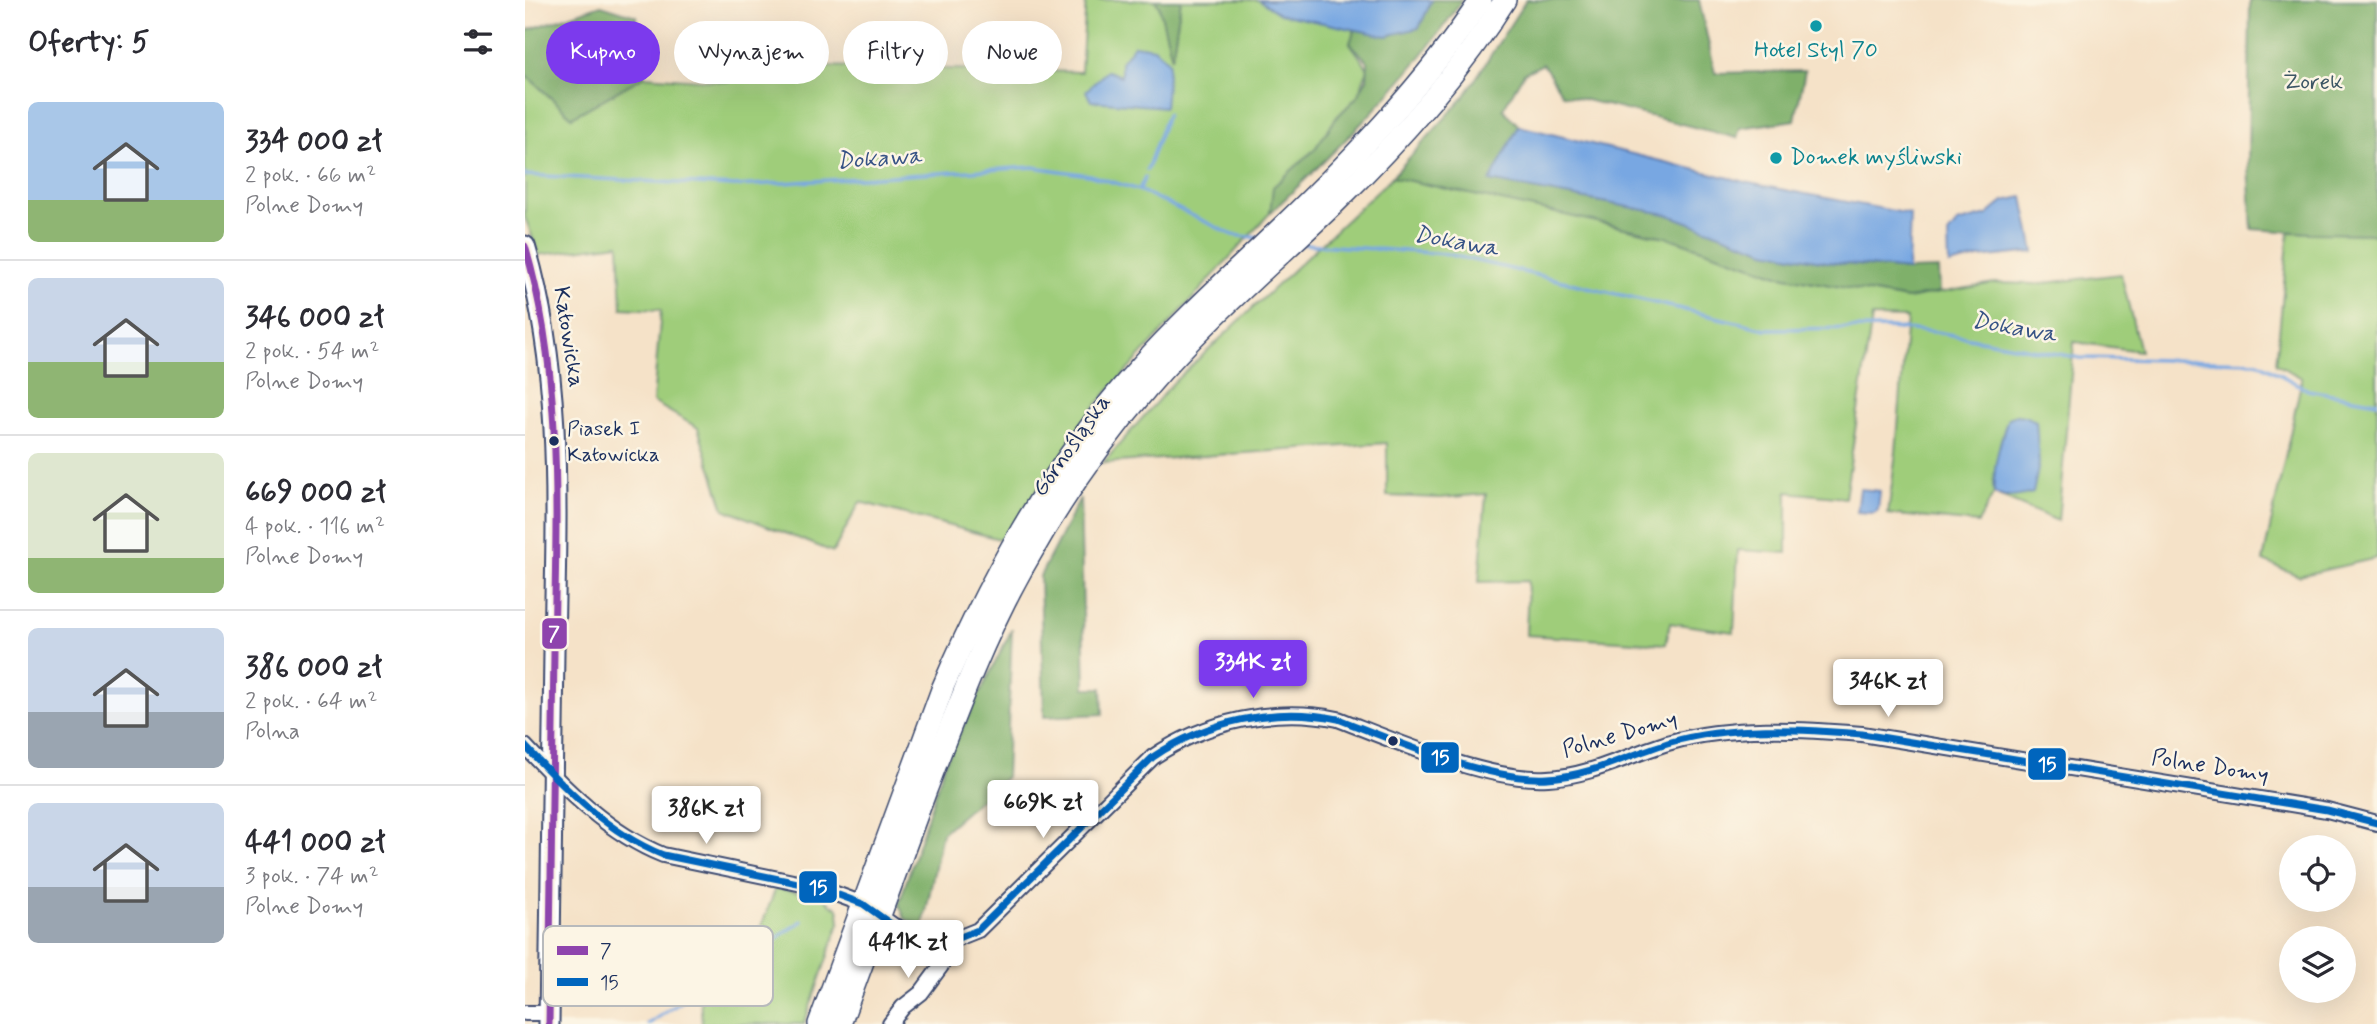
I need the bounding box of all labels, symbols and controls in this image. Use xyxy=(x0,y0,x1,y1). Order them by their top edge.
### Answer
marker: Hotel Styl 70 xyxy=(1808,18,1824,34)
chip: Kupno xyxy=(546,21,660,84)
chip: Wynajem xyxy=(674,21,829,84)
chip: Filtry xyxy=(843,21,948,84)
chip: Nowe xyxy=(962,21,1062,84)
text: Oferty: 5 xyxy=(28,23,150,62)
icon: filters xyxy=(459,23,497,61)
place label: Hotel Styl 70 xyxy=(1754,36,1878,66)
park label: Żorek xyxy=(2283,68,2343,98)
text: 334 000 zł xyxy=(245,122,382,161)
icon: home xyxy=(84,130,168,214)
water label: Dokawa xyxy=(835,140,924,177)
place label: Domek myśliwski xyxy=(1790,143,1962,173)
marker: Domek myśliwski xyxy=(1768,150,1784,166)
text: 2 pok. · 66 m² xyxy=(245,161,376,191)
text: Polne Domy xyxy=(245,191,363,221)
water label: Dokawa xyxy=(1411,219,1502,265)
street label: Katowicka xyxy=(545,285,591,389)
text: 346 000 zł xyxy=(245,298,384,337)
water label: Dokawa xyxy=(1969,305,2060,351)
icon: home xyxy=(84,306,168,390)
text: 2 pok. · 54 m² xyxy=(245,337,379,367)
text: Polne Domy xyxy=(245,367,363,397)
street label: Górnośląska xyxy=(1026,389,1118,503)
place label: Piasek I Katowicka xyxy=(567,415,660,469)
marker: Piasek I Katowicka xyxy=(547,434,561,448)
text: 669 000 zł xyxy=(245,473,386,512)
icon: home xyxy=(84,481,168,565)
text: 4 pok. · 116 m² xyxy=(245,512,385,542)
text: Polne Domy xyxy=(245,542,363,572)
line badge: 7 xyxy=(541,617,568,650)
text: 7 xyxy=(548,622,560,647)
pin: 334K zł xyxy=(1188,640,1318,700)
text: 386 000 zł xyxy=(245,648,382,687)
text: 334K zł xyxy=(1215,648,1291,678)
icon: home xyxy=(84,656,168,740)
pin: 346K zł xyxy=(1823,660,1953,719)
text: 346K zł xyxy=(1849,667,1927,697)
text: 2 pok. · 64 m² xyxy=(245,687,377,717)
street label: Polne Domy xyxy=(1559,704,1681,766)
text: Polna xyxy=(245,717,300,747)
unlabelled marker xyxy=(1386,734,1400,748)
line badge: 15 xyxy=(1420,741,1460,774)
street label: Polne Domy xyxy=(2149,743,2271,791)
text: 15 xyxy=(1431,746,1449,771)
line badge: 15 xyxy=(2027,747,2067,781)
text: 15 xyxy=(2038,753,2056,778)
pin: 669K zł xyxy=(978,780,1108,840)
pin: 386K zł xyxy=(641,786,771,846)
text: 669K zł xyxy=(1003,788,1083,818)
text: 386K zł xyxy=(668,794,744,824)
text: 441 000 zł xyxy=(245,823,386,862)
icon: home xyxy=(84,831,168,915)
map controls xyxy=(2279,835,2356,1003)
button: locate xyxy=(2279,835,2356,912)
text: 3 pok. · 74 m² xyxy=(245,862,379,892)
line badge: 15 xyxy=(798,870,838,904)
text: 15 xyxy=(809,876,827,901)
text: Polne Domy xyxy=(245,892,363,922)
pin: 441K zł xyxy=(843,920,973,980)
legend xyxy=(543,926,773,1006)
button: layers xyxy=(2279,926,2356,1003)
text: 441K zł xyxy=(869,928,947,958)
text: 7 xyxy=(600,939,612,964)
text: 15 xyxy=(600,971,619,996)

